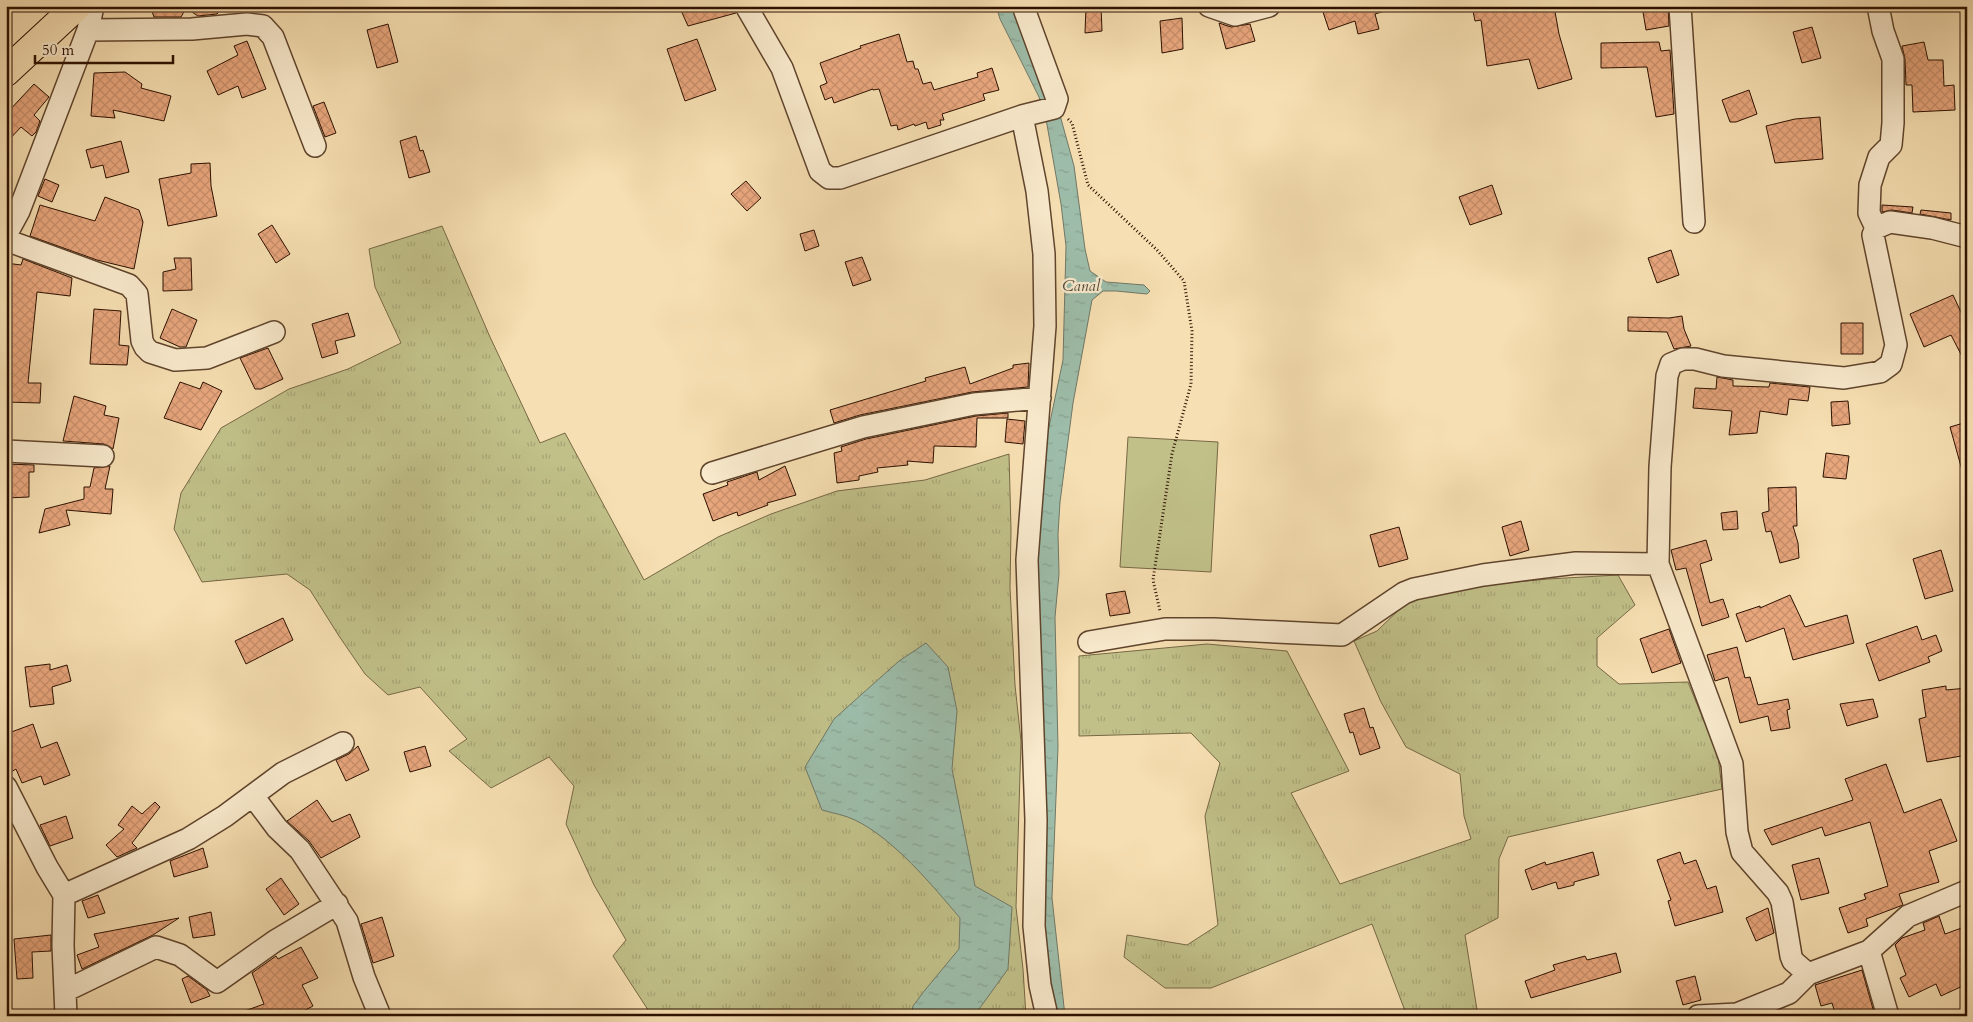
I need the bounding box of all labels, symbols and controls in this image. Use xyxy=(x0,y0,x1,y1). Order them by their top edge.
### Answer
scale bar xyxy=(35,32,172,64)
text: 50 m xyxy=(42,40,74,60)
water label: Canal xyxy=(1062,275,1101,297)

